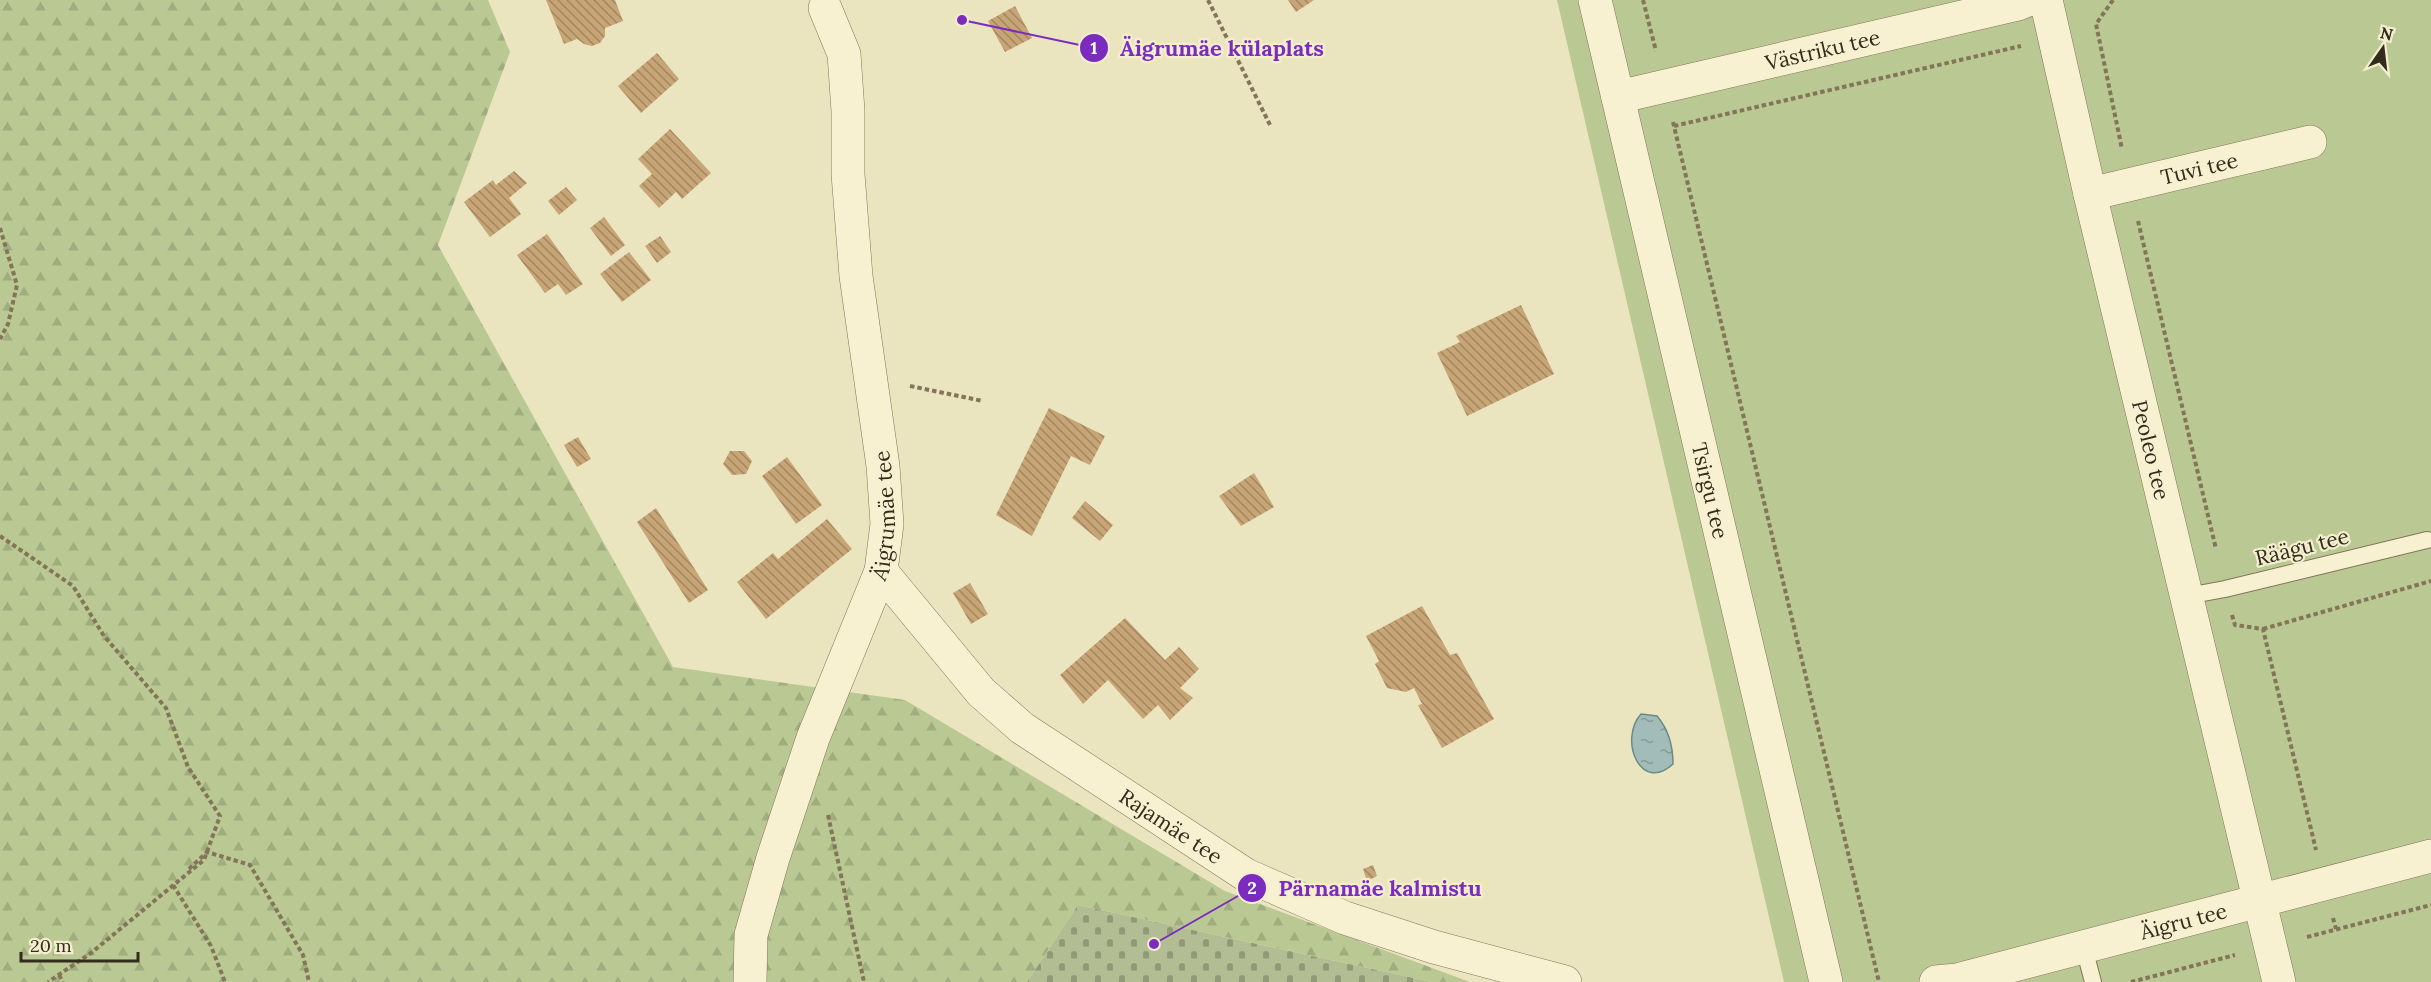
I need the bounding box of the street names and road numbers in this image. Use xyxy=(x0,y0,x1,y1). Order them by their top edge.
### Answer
street label: Västriku tee xyxy=(1761,23,1883,76)
street label: Tuvi tee xyxy=(2158,146,2240,190)
street label: Peoleo tee xyxy=(2126,397,2176,502)
street label: Tsirgu tee xyxy=(1686,440,1735,541)
street label: Äigrumäe tee xyxy=(865,449,901,585)
street label: Räägu tee xyxy=(2252,522,2352,572)
street label: Rajamäe tee xyxy=(1115,782,1228,869)
street label: Äigru tee xyxy=(2136,897,2230,945)

